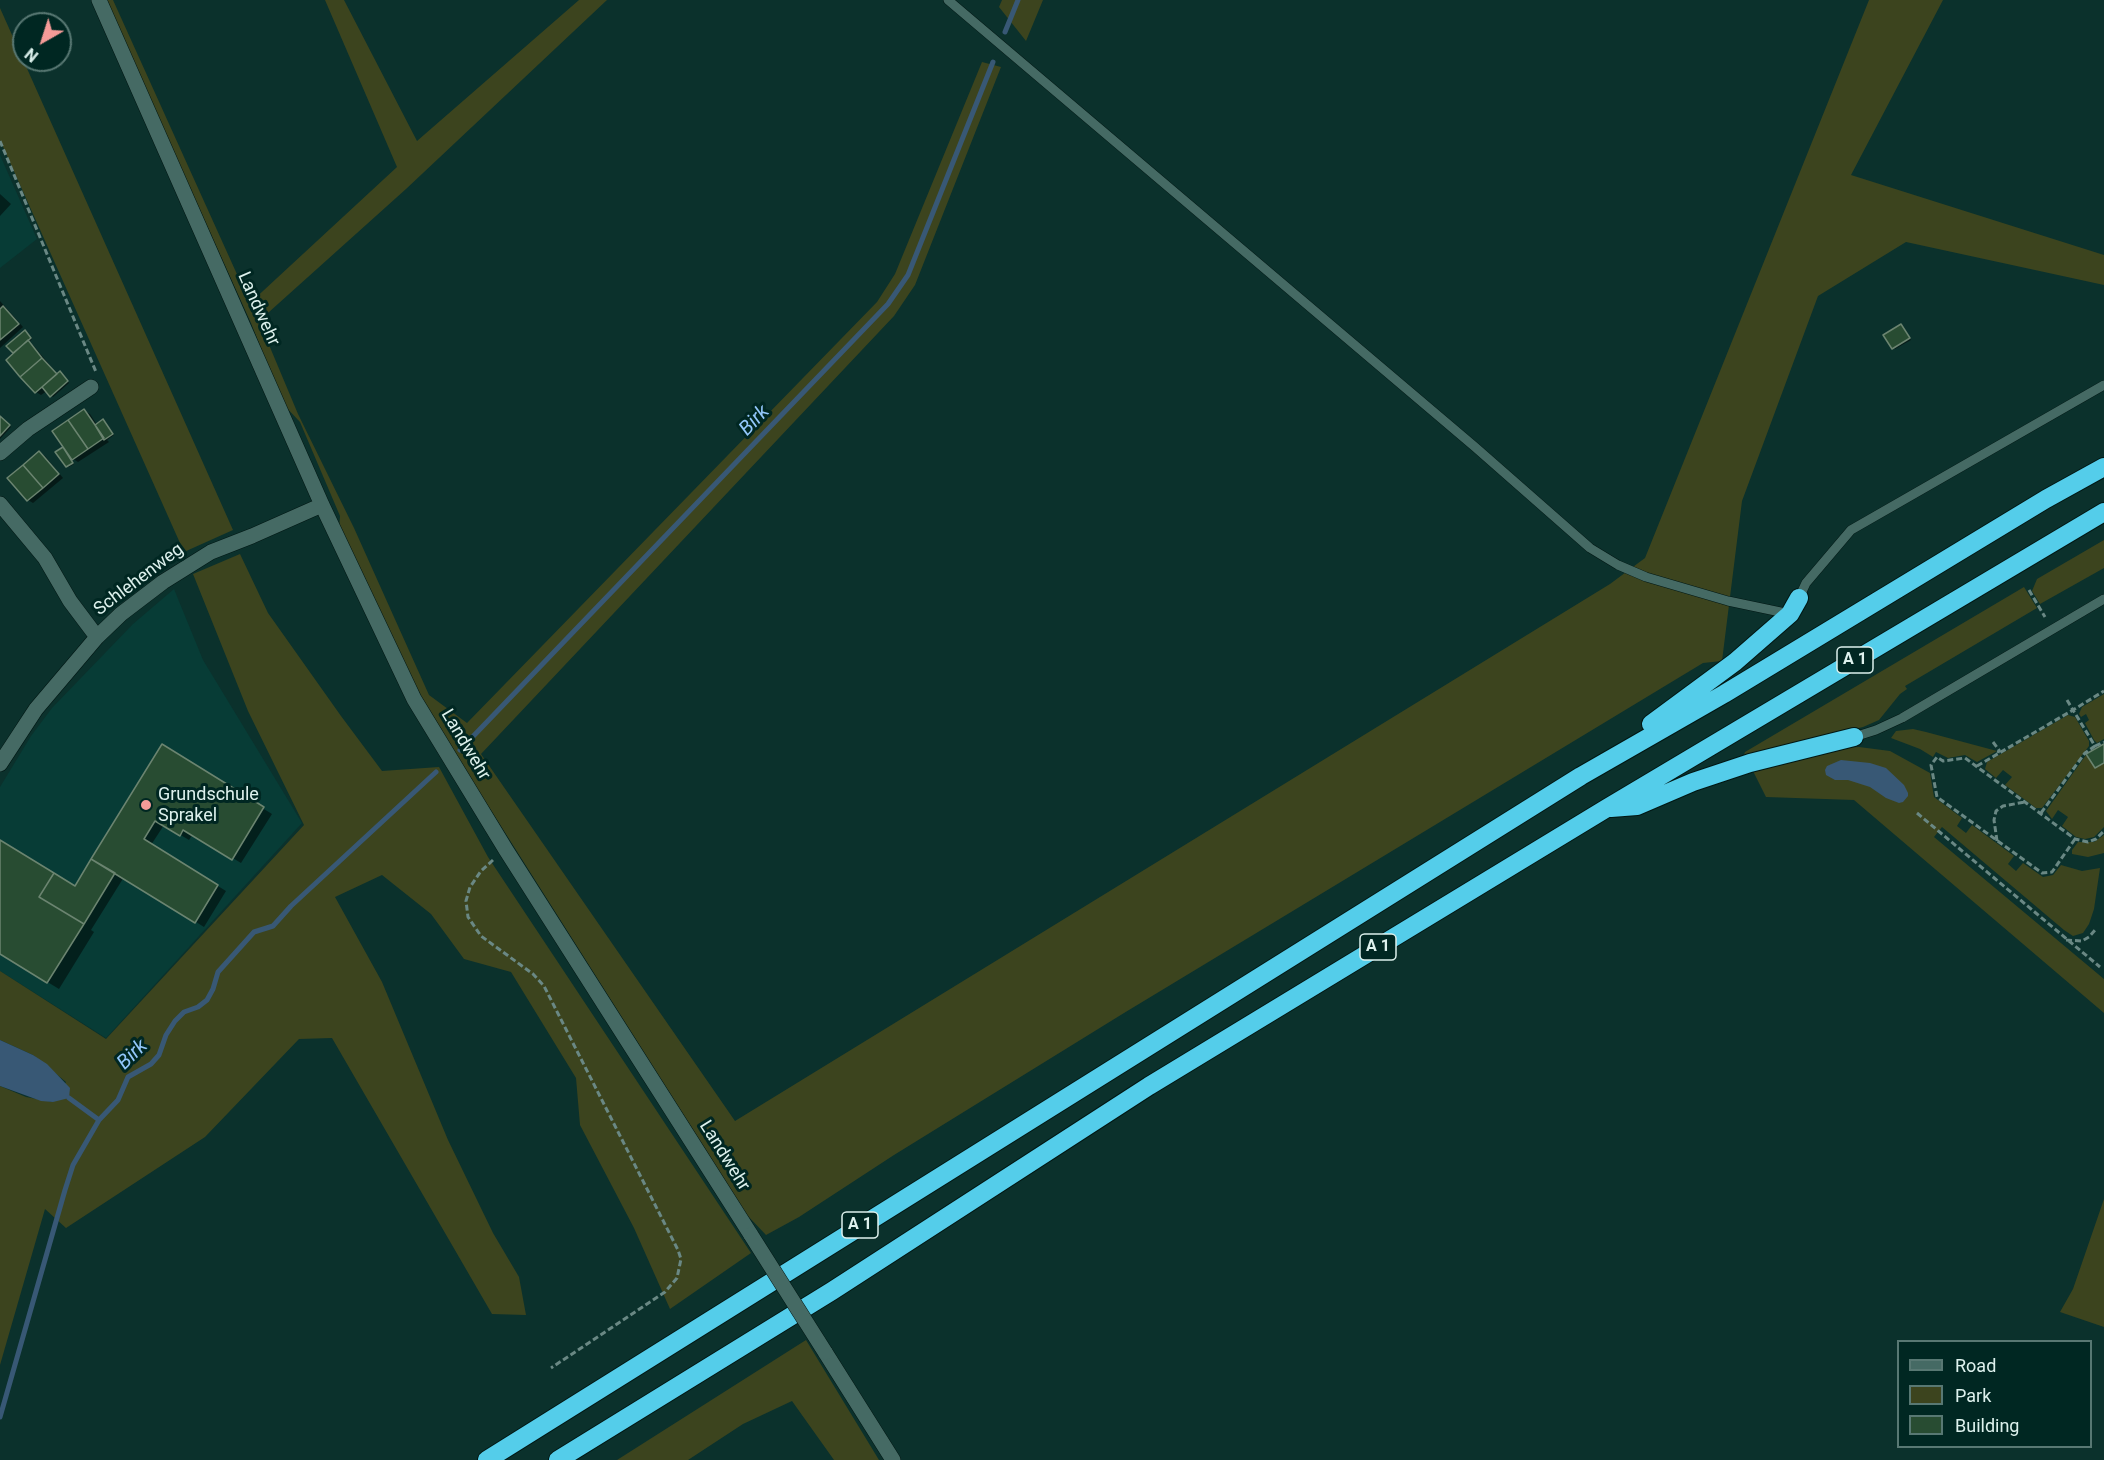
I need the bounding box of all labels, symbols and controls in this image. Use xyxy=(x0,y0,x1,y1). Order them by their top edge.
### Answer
north arrow xyxy=(12,12,72,72)
text: N xyxy=(21,44,42,66)
street label: Landwehr xyxy=(232,269,284,349)
water label: Birk xyxy=(735,401,775,441)
street label: Schlehenweg xyxy=(90,539,188,621)
road number: A 1 xyxy=(1837,647,1873,673)
street label: Landwehr xyxy=(435,706,495,784)
place label: Grundschule Sprakel xyxy=(158,784,259,826)
marker: Grundschule Sprakel xyxy=(139,798,153,812)
road number: A 1 xyxy=(1360,934,1396,960)
water label: Birk xyxy=(113,1035,153,1075)
street label: Landwehr xyxy=(694,1117,754,1195)
road number: A 1 xyxy=(842,1212,878,1238)
legend xyxy=(1897,1340,2092,1448)
text: Road xyxy=(1955,1355,1996,1376)
text: Park xyxy=(1955,1385,1991,1406)
text: Building xyxy=(1955,1415,2019,1436)

